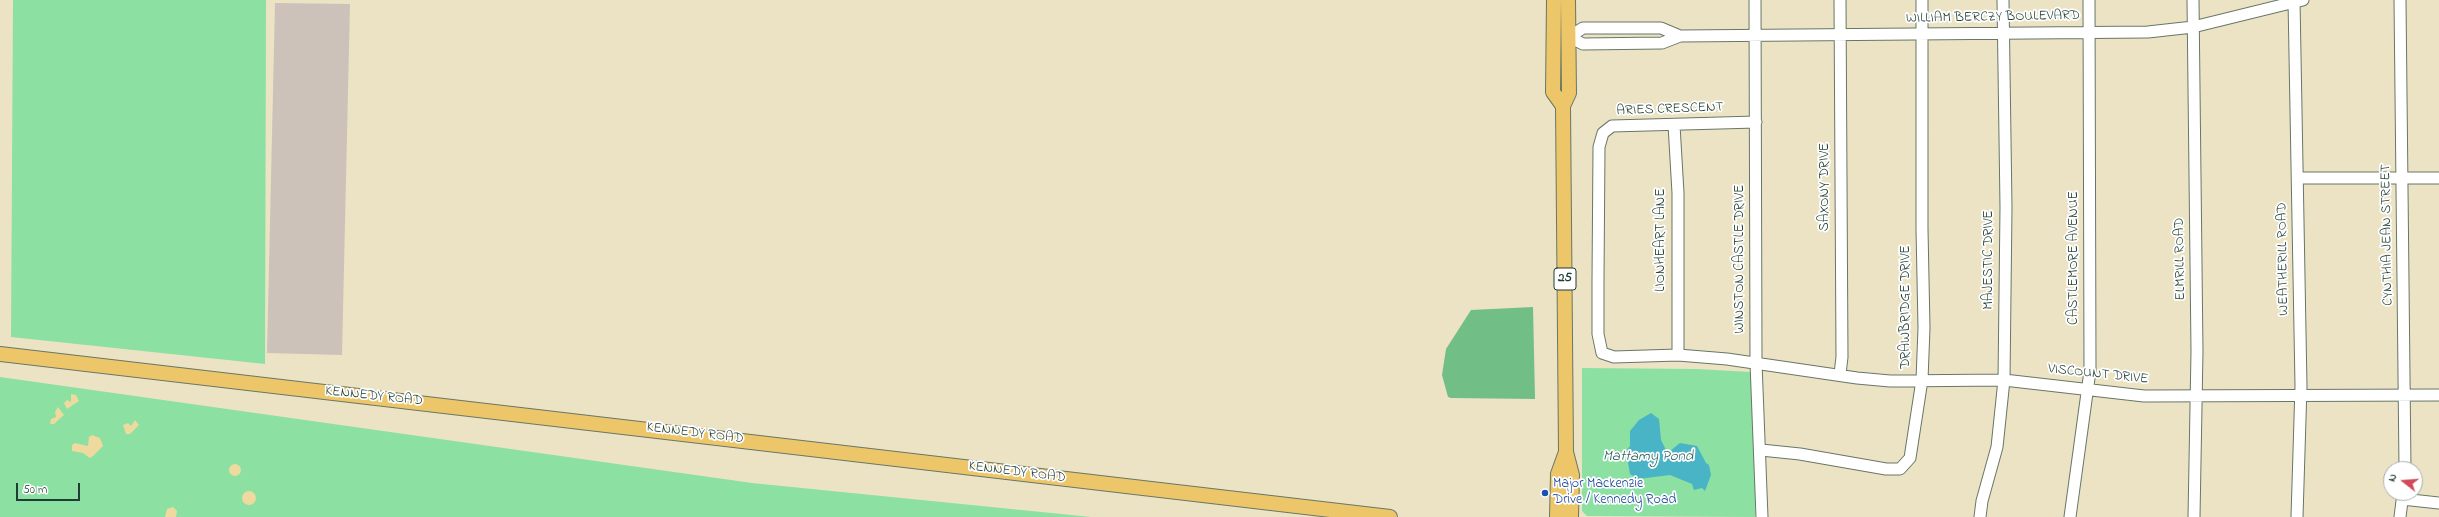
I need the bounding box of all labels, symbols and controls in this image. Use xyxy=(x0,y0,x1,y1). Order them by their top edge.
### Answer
street label: WILLIAM BERCZY BOULEVARD xyxy=(1906,8,2080,28)
street label: ARIES CRESCENT xyxy=(1616,100,1724,120)
street label: SAXONY DRIVE xyxy=(1818,143,1834,231)
street label: CYNTHIA JEAN STREET xyxy=(2378,164,2398,306)
street label: WINSTON CASTLE DRIVE xyxy=(1733,185,1749,333)
street label: LIONHEART LANE xyxy=(1654,188,1670,292)
street label: CASTLEMORE AVENUE xyxy=(2067,191,2083,325)
street label: WEATHERILL ROAD xyxy=(2275,202,2293,316)
street label: MAJESTIC DRIVE xyxy=(1982,210,1998,310)
street label: ELMRILL ROAD xyxy=(2172,217,2190,301)
street label: DRAWBRIDGE DRIVE xyxy=(1899,245,1915,369)
road number: 25 xyxy=(1554,268,1576,290)
street label: VISCOUNT DRIVE xyxy=(2047,361,2149,389)
street label: KENNEDY ROAD xyxy=(324,384,424,410)
street label: KENNEDY ROAD xyxy=(645,420,745,448)
water label: Mattamy Pond xyxy=(1603,449,1693,467)
street label: KENNEDY ROAD xyxy=(967,459,1067,487)
north arrow xyxy=(2383,461,2423,501)
text: N xyxy=(2384,472,2401,484)
scale bar xyxy=(18,475,82,501)
place label: Major Mackenzie Drive / Kennedy Road xyxy=(1553,477,1676,510)
text: 50 m xyxy=(23,481,47,499)
marker: Major Mackenzie Drive / Kennedy Road xyxy=(1540,488,1550,498)

